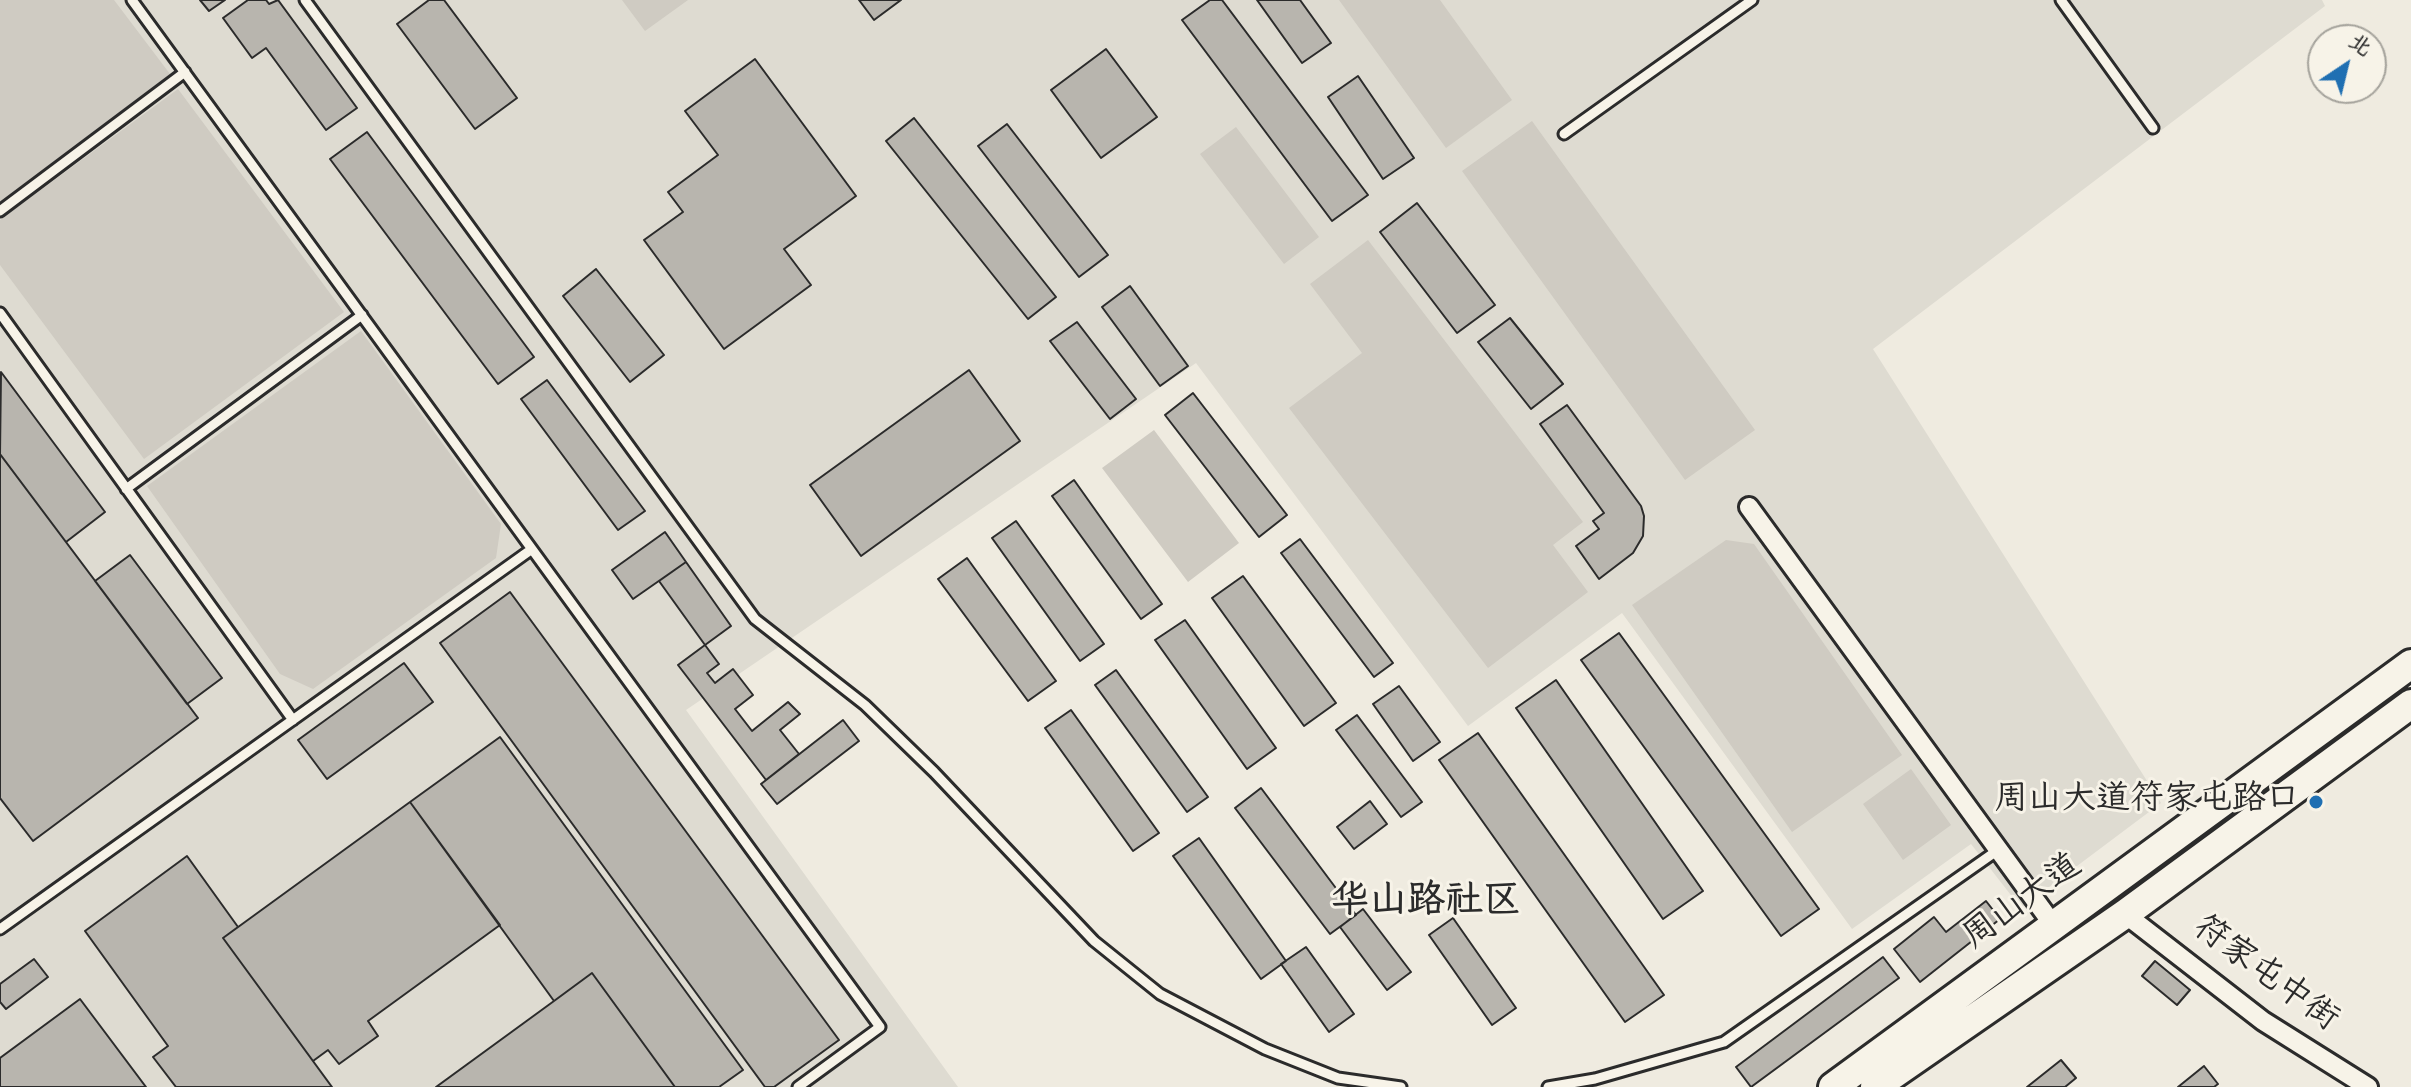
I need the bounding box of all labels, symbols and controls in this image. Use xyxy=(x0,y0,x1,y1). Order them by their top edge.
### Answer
north arrow xyxy=(2307,24,2387,104)
text: 北 xyxy=(2341,27,2378,65)
place label: 周山大道符家屯路口 xyxy=(1994,782,2300,822)
marker: 周山大道符家屯路口 xyxy=(2307,793,2325,811)
street label: 周山大道 xyxy=(1957,848,2091,960)
district label: 华山路社区 xyxy=(1331,882,1521,928)
street label: 符家屯中街 xyxy=(2183,910,2345,1042)

